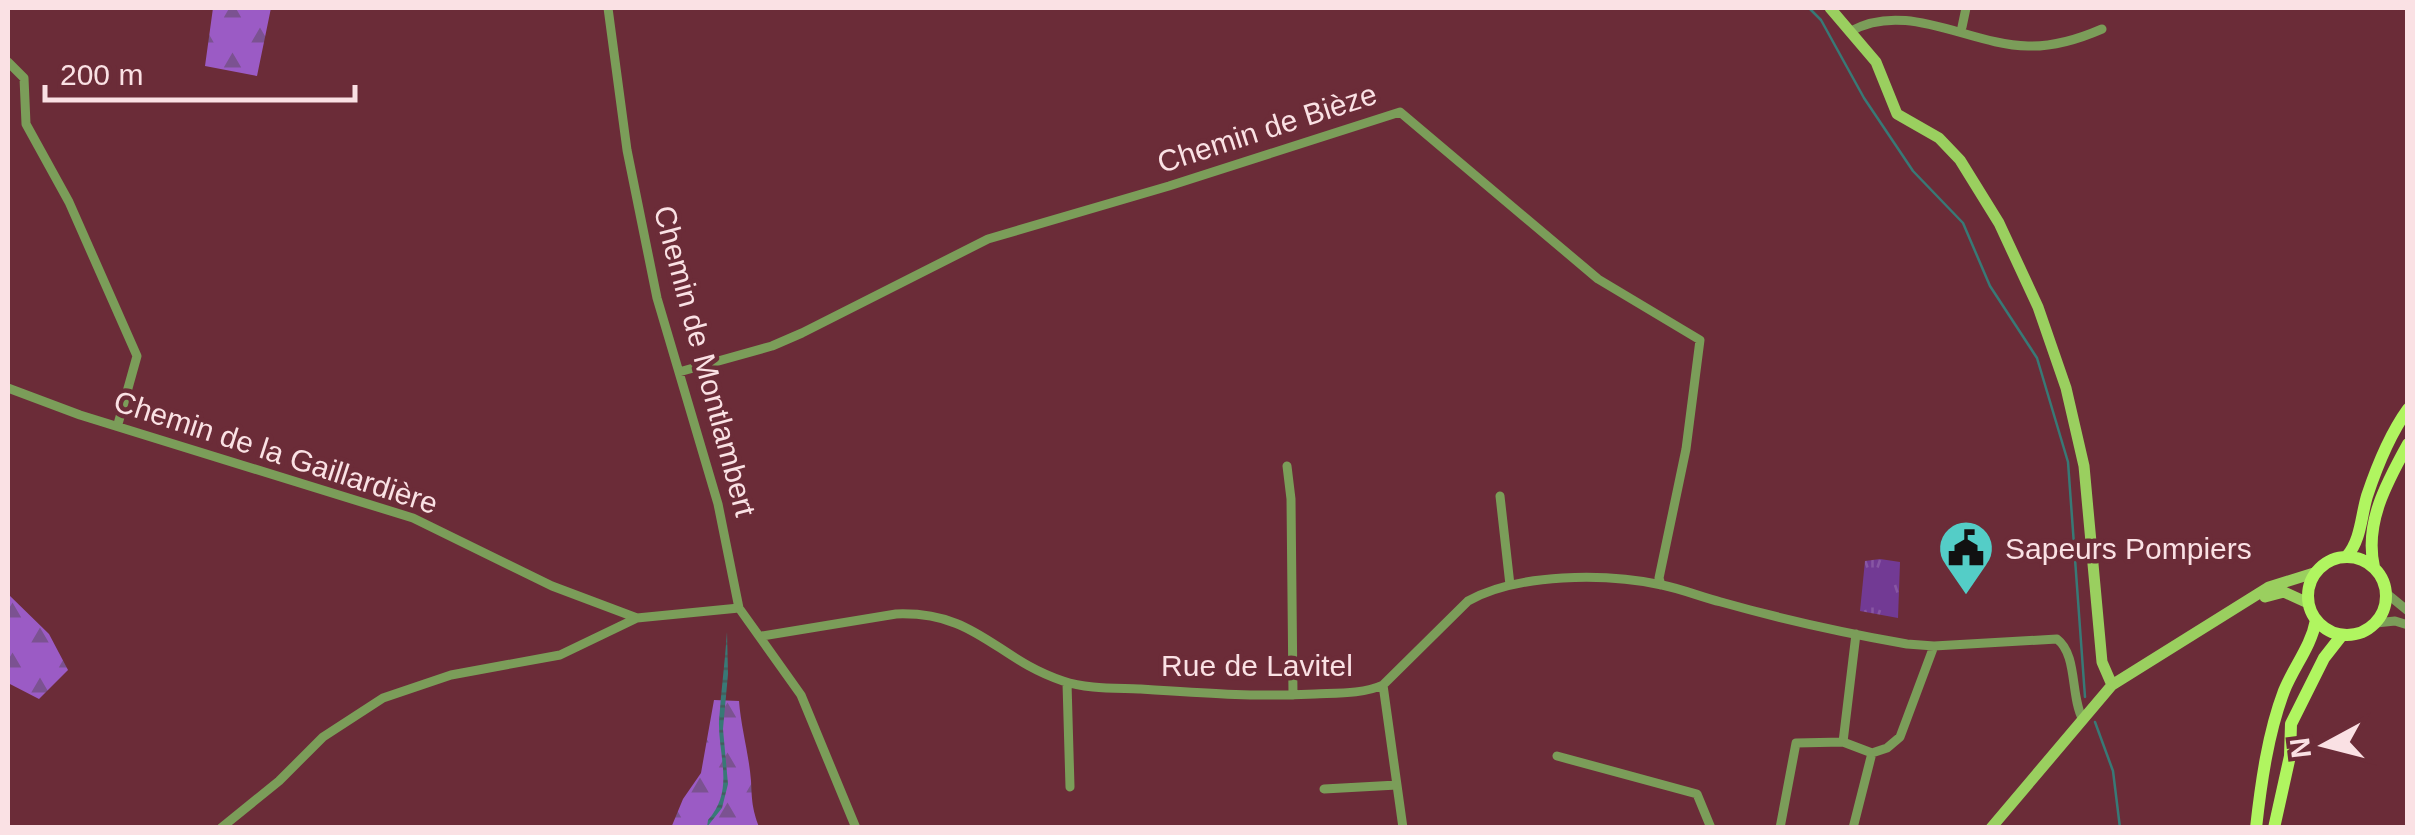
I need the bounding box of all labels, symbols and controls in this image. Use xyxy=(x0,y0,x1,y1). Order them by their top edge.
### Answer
scale bar xyxy=(45,40,355,102)
text: 200 m xyxy=(60,58,143,91)
street label: Chemin de Bièze xyxy=(1153,77,1381,179)
street label: Chemin de Montlambert xyxy=(648,202,763,521)
street label: Chemin de la Gaillardière xyxy=(110,384,442,520)
public building icon: Sapeurs Pompiers xyxy=(1936,518,1996,597)
place label: Sapeurs Pompiers xyxy=(2005,532,2252,565)
street label: Rue de Lavitel xyxy=(1161,649,1353,682)
north arrow xyxy=(2275,695,2375,795)
text: N xyxy=(2284,736,2317,760)

